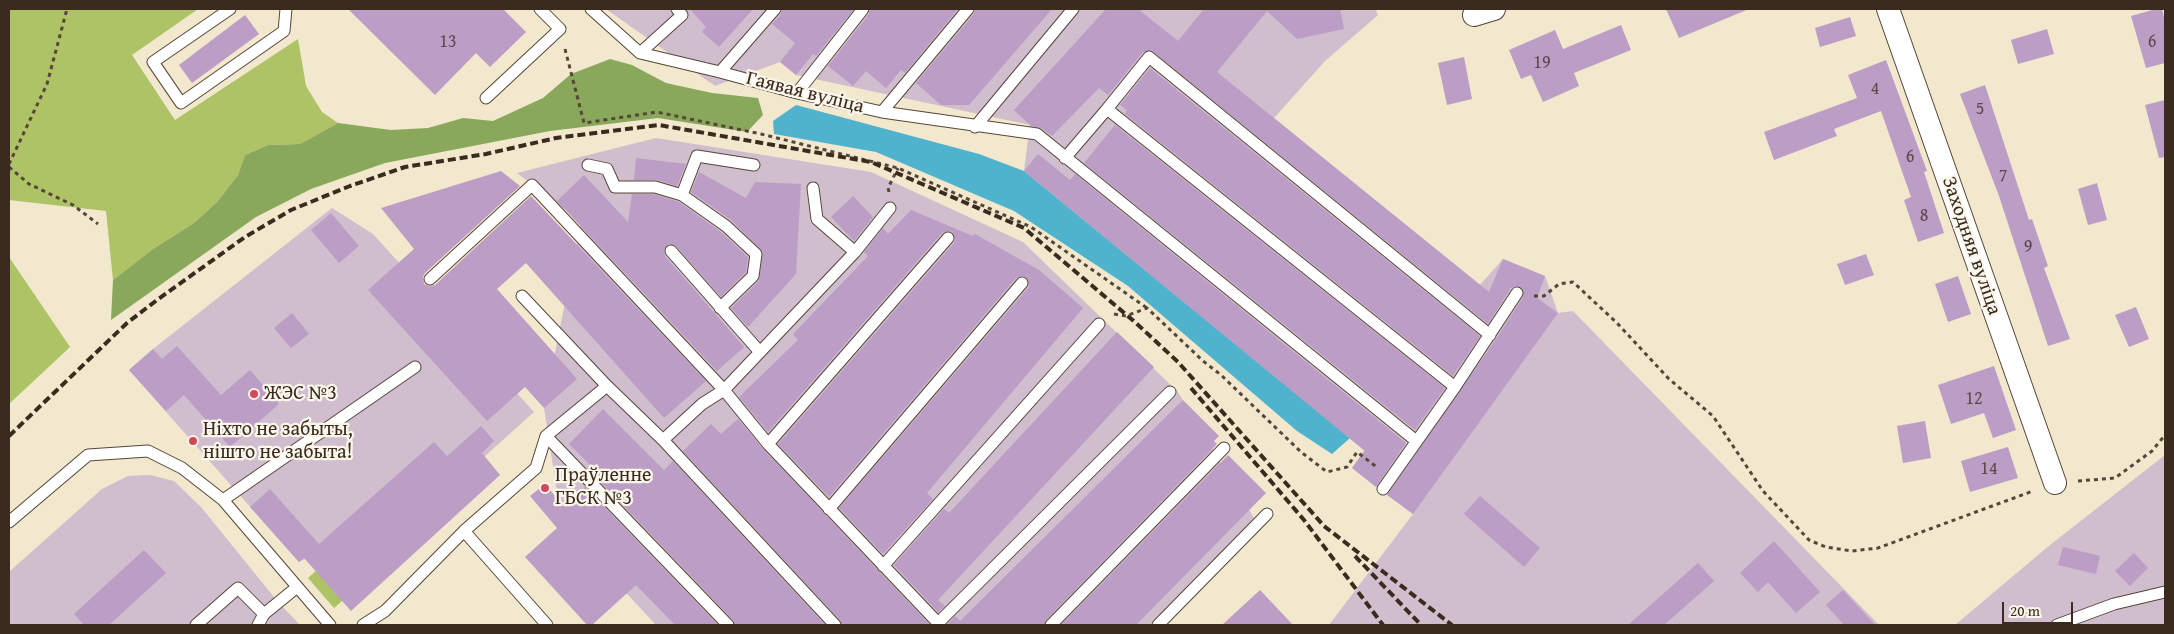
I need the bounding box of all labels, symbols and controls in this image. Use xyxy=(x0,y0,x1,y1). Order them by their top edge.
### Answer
house number: 13 xyxy=(439,31,457,53)
house number: 6 xyxy=(2148,31,2156,53)
house number: 19 xyxy=(1533,52,1551,74)
street label: Гаявая вуліца xyxy=(744,67,866,119)
house number: 4 xyxy=(1871,78,1879,100)
house number: 5 xyxy=(1976,98,1984,120)
house number: 6 xyxy=(1906,146,1914,168)
house number: 7 xyxy=(1999,165,2007,187)
street label: Заходняя вуліца xyxy=(1936,174,2006,318)
house number: 8 xyxy=(1920,205,1928,227)
house number: 9 xyxy=(2024,236,2032,258)
place label: ЖЭС №3 xyxy=(264,382,337,406)
marker: ЖЭС №3 xyxy=(248,388,260,400)
house number: 12 xyxy=(1965,388,1983,410)
place label: Ніхто не забыты, нішто не забыта! xyxy=(203,418,353,465)
marker: Ніхто не забыты, нішто не забыта! xyxy=(187,435,199,447)
house number: 14 xyxy=(1980,458,1998,480)
place label: Праўленне ГБСК №3 xyxy=(555,464,651,511)
marker: Праўленне ГБСК №3 xyxy=(539,482,551,494)
scale bar xyxy=(2004,592,2075,624)
text: 20 m xyxy=(2010,600,2040,621)

